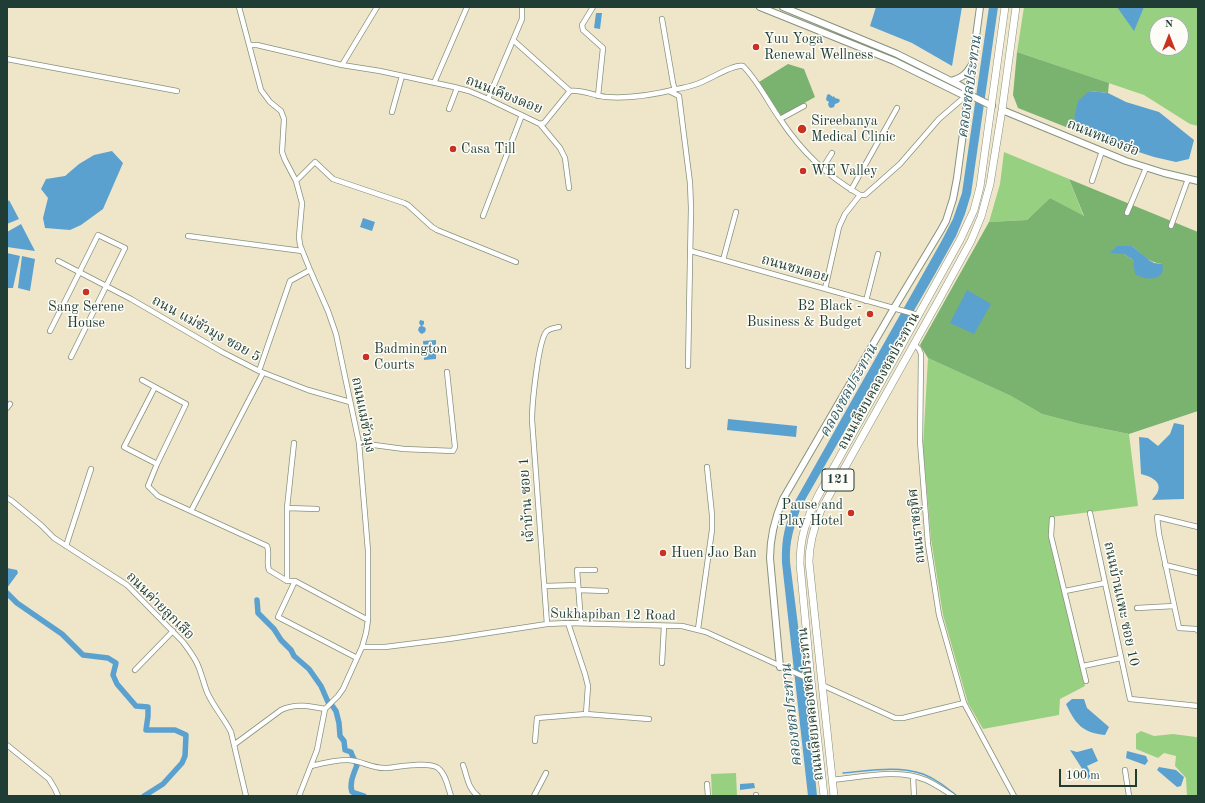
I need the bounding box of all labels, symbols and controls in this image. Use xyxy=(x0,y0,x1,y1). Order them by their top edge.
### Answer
north arrow xyxy=(1149,16,1189,56)
text: N xyxy=(1165,19,1173,30)
place label: Yuu Yoga Renewal Wellness xyxy=(764,31,873,64)
water label: คลองชลประทาน xyxy=(954,34,986,140)
marker: Yuu Yoga Renewal Wellness xyxy=(751,42,761,52)
street label: ถนนเคียงดอย xyxy=(463,72,545,118)
place label: Sireebanya Medical Clinic xyxy=(811,113,895,146)
street label: ถนนหนองฮ่อ xyxy=(1064,116,1142,160)
marker: Sireebanya Medical Clinic xyxy=(796,123,808,135)
place label: Casa Till xyxy=(461,141,516,157)
marker: Casa Till xyxy=(448,144,458,154)
place label: WE Valley xyxy=(811,163,878,179)
marker: WE Valley xyxy=(798,166,808,176)
street label: ถนนชมดอย xyxy=(759,251,831,287)
marker: Sang Serene House xyxy=(81,287,91,297)
street label: ถนน แม่ขัวมุง ซอย 5 xyxy=(149,292,263,366)
place label: B2 Black - Business & Budget xyxy=(747,298,862,330)
place label: Sang Serene House xyxy=(48,299,124,332)
marker: B2 Black - Business & Budget xyxy=(865,309,875,319)
street label: ถนนเลียบคลองชลประทาน xyxy=(834,310,924,452)
place label: Badmington Courts xyxy=(374,341,447,374)
water label: คลองชลประทาน xyxy=(816,341,882,441)
marker: Badmington Courts xyxy=(361,352,371,362)
street label: ถนนแม่ขัวมุง xyxy=(347,376,379,454)
street label: เจ้าบ้าน ซอย 1 xyxy=(516,457,538,543)
road number: 121 xyxy=(822,469,854,491)
street label: ถนนราชอุทิศ xyxy=(905,488,929,564)
place label: Pause and Play Hotel xyxy=(779,497,843,530)
marker: Pause and Play Hotel xyxy=(846,508,856,518)
street label: ถนนบ้านแพะ ซอย 10 xyxy=(1100,540,1142,668)
place label: Huen Jao Ban xyxy=(671,545,757,561)
marker: Huen Jao Ban xyxy=(658,548,668,558)
street label: ถนนค่ายลูกเสือ xyxy=(122,568,198,644)
street label: Sukhapiban 12 Road xyxy=(550,606,676,624)
street label: ถนนเลียบคลองชลประทาน xyxy=(795,627,827,781)
water label: คลองชลประทาน xyxy=(778,663,806,767)
scale bar xyxy=(1061,761,1139,787)
text: 100 m xyxy=(1066,770,1100,782)

